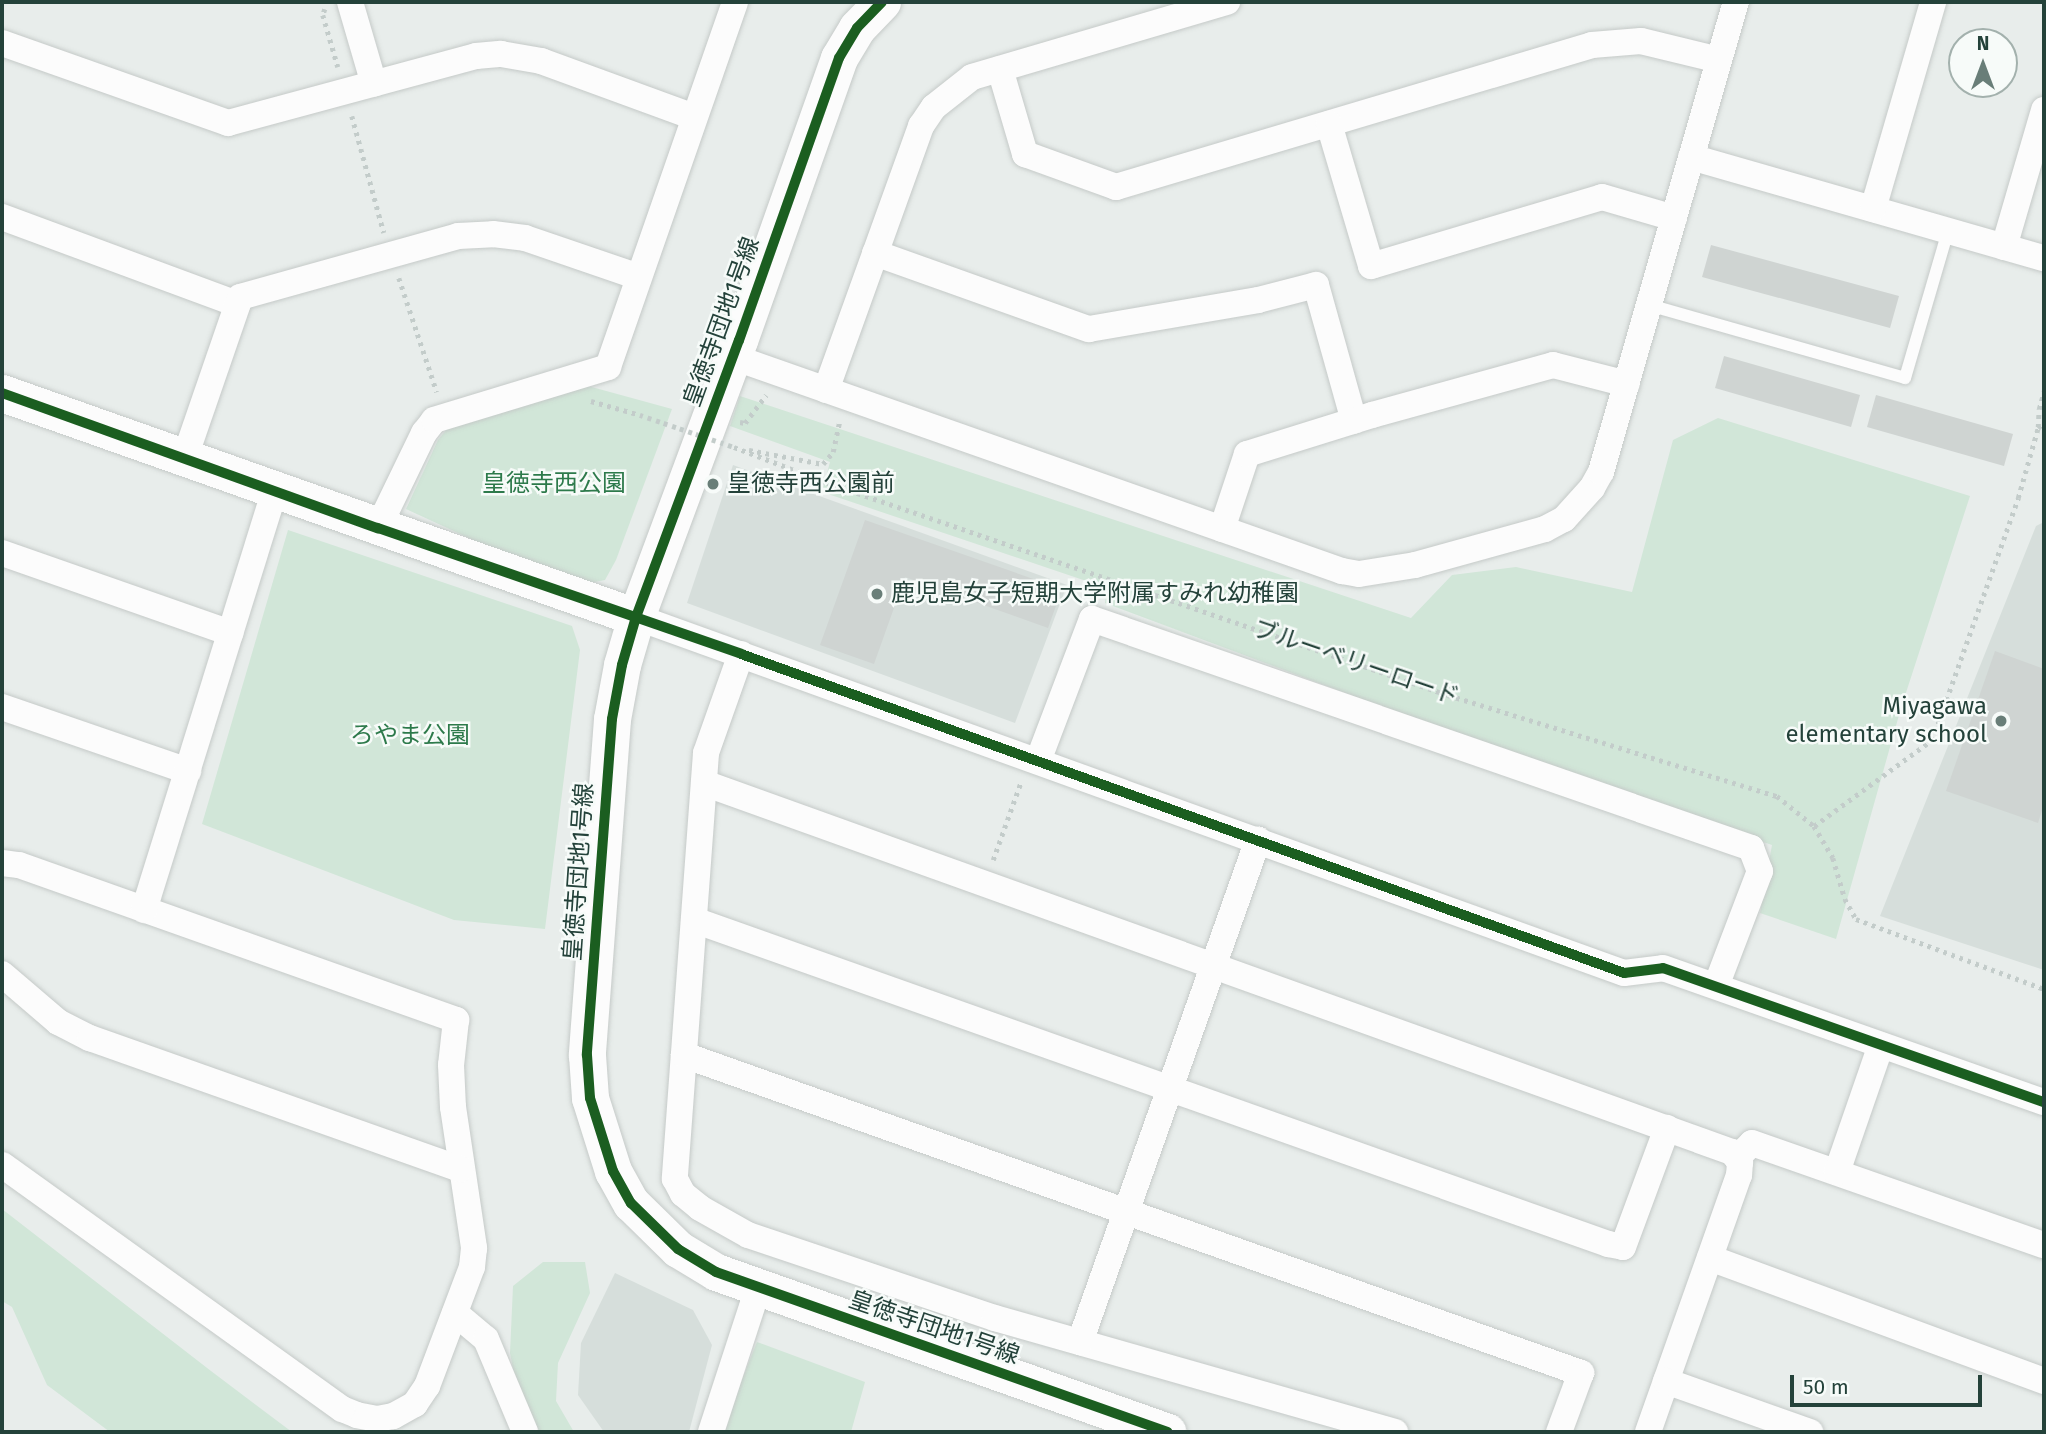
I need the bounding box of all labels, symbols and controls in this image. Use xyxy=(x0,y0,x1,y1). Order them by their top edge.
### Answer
north arrow xyxy=(1948,28,2018,98)
text: N xyxy=(1977,32,1989,55)
street label: 皇徳寺団地1号線 xyxy=(678,233,766,411)
park label: 皇徳寺西公園 xyxy=(482,470,626,498)
place label: 皇徳寺西公園前 xyxy=(727,470,895,498)
marker: 皇徳寺西公園前 xyxy=(705,476,721,492)
place label: 鹿児島女子短期大学附属すみれ幼稚園 xyxy=(891,580,1299,608)
marker: 鹿児島女子短期大学附属すみれ幼稚園 xyxy=(869,586,885,602)
street label: ブルーベリーロード xyxy=(1249,614,1463,712)
place label: Miyagawa elementary school xyxy=(1785,693,1987,749)
marker: Miyagawa elementary school xyxy=(1993,713,2009,729)
park label: ろやま公園 xyxy=(350,722,470,750)
street label: 皇徳寺団地1号線 xyxy=(558,782,600,962)
street label: 皇徳寺団地1号線 xyxy=(845,1285,1023,1371)
scale bar xyxy=(1794,1360,1986,1404)
text: 50 m xyxy=(1803,1374,1849,1400)

